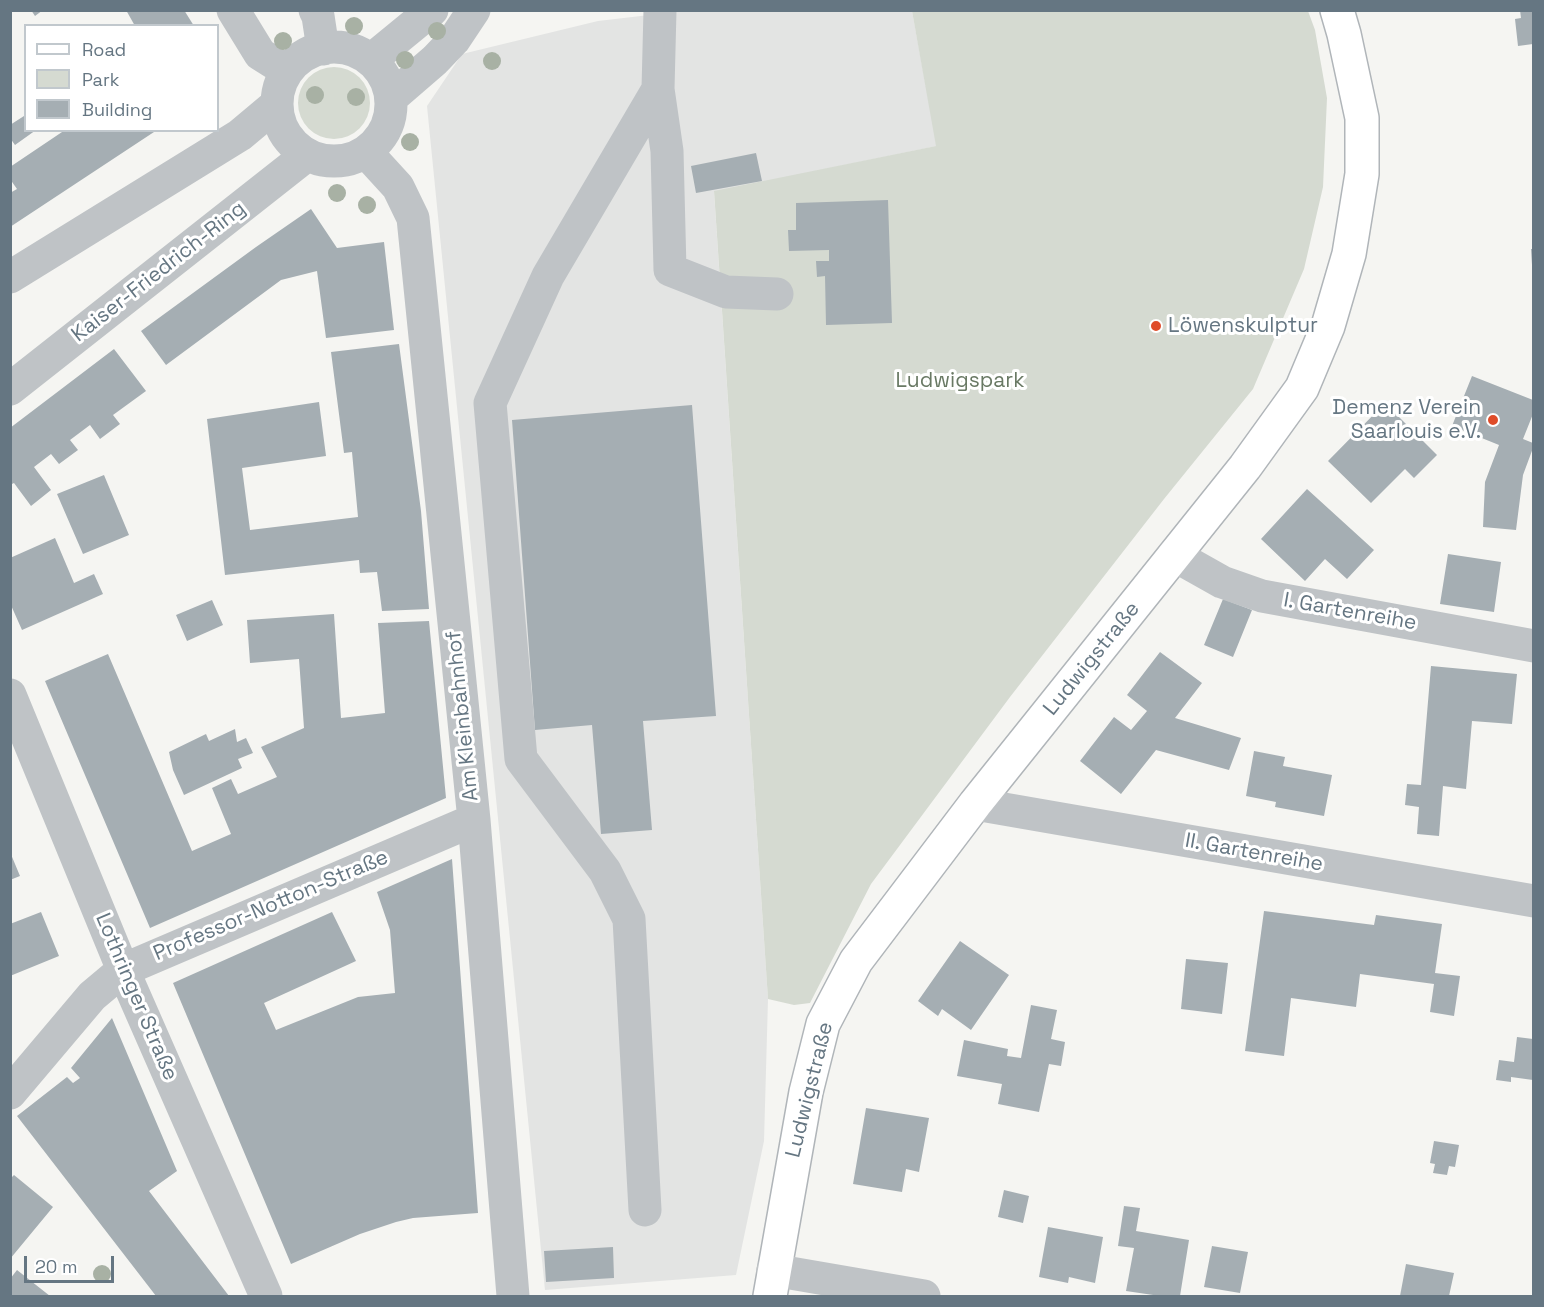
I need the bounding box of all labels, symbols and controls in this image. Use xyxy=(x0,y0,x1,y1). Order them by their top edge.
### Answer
legend xyxy=(24,24,219,132)
text: Road xyxy=(82,38,126,61)
text: Park xyxy=(82,68,119,91)
text: Building xyxy=(82,98,152,121)
street label: Kaiser-Friedrich-Ring xyxy=(67,196,251,348)
place label: Löwenskulptur xyxy=(1168,313,1318,339)
marker: Löwenskulptur xyxy=(1149,319,1163,333)
park label: Ludwigspark xyxy=(895,368,1025,394)
place label: Demenz Verein Saarlouis e.V. xyxy=(1332,395,1481,445)
marker: Demenz Verein Saarlouis e.V. xyxy=(1486,413,1500,427)
street label: I. Gartenreihe xyxy=(1281,588,1419,636)
street label: Ludwigstraße xyxy=(1038,597,1146,721)
street label: Am Kleinbahnhof xyxy=(442,630,484,802)
street label: II. Gartenreihe xyxy=(1183,828,1325,878)
street label: Professor-Notton-Straße xyxy=(150,845,392,967)
street label: Lothringer Straße xyxy=(89,909,183,1085)
street label: Ludwigstraße xyxy=(781,1020,839,1160)
scale bar xyxy=(27,1244,117,1282)
text: 20 m xyxy=(35,1255,78,1278)

